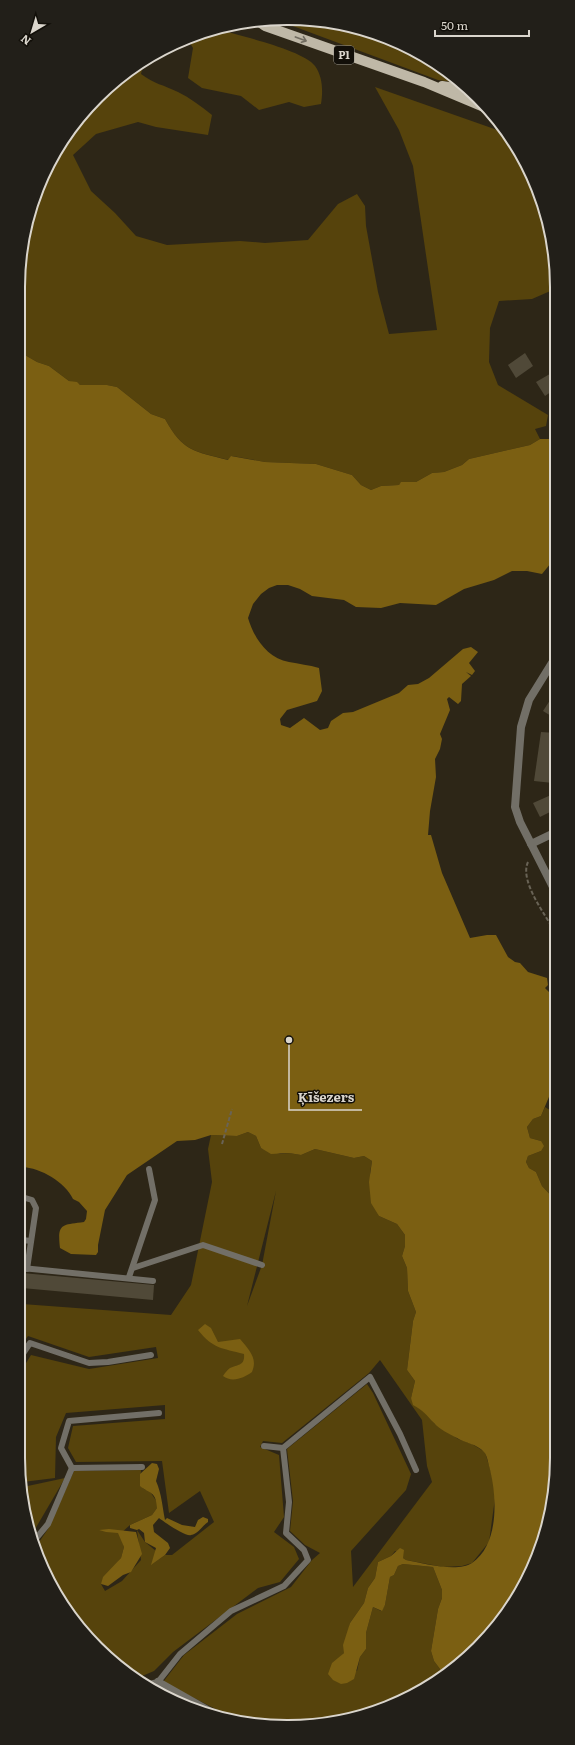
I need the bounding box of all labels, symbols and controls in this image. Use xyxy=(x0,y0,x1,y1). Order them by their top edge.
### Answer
north arrow xyxy=(12,12,52,52)
scale bar xyxy=(435,12,529,38)
text: 50 m xyxy=(441,16,468,34)
text: N xyxy=(17,32,34,50)
one-way arrow xyxy=(295,36,307,44)
road number: P1 xyxy=(334,46,354,64)
callout: Ķīšezers xyxy=(289,1085,362,1110)
text: Ķīšezers xyxy=(298,1087,355,1106)

